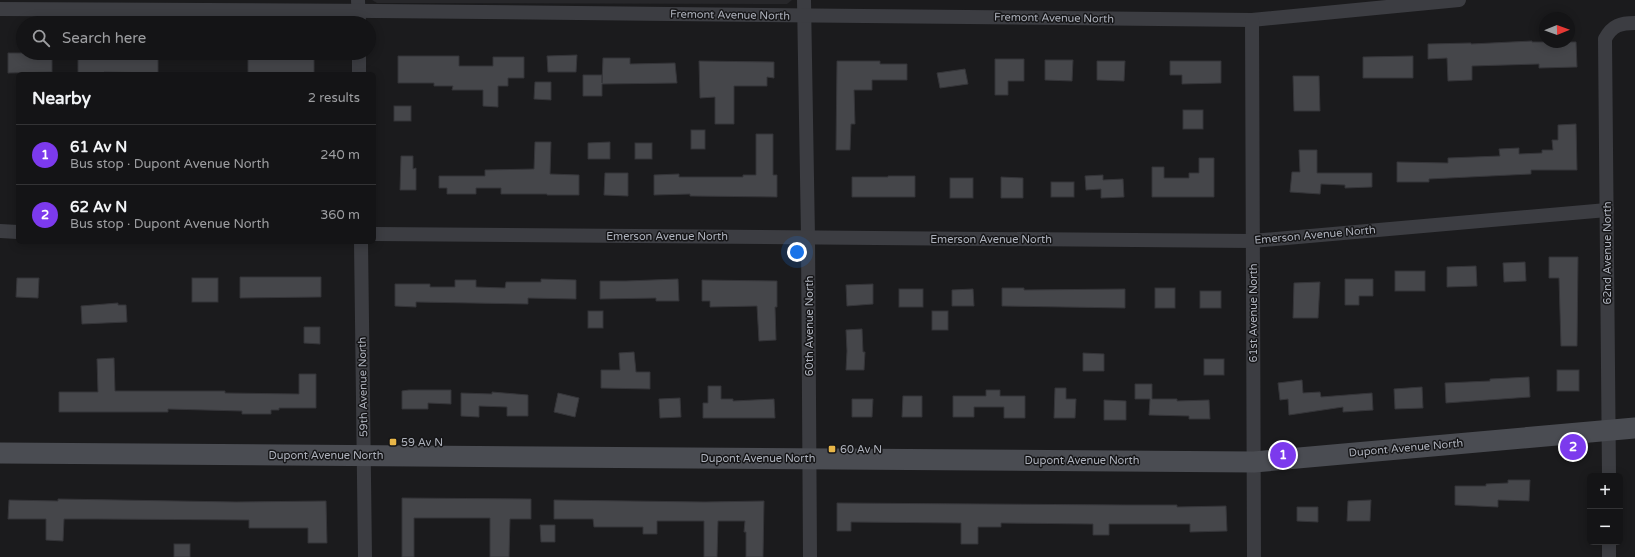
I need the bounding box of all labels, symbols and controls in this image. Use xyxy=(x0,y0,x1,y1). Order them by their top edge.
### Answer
street label: Fremont Avenue North xyxy=(670,7,790,23)
street label: Fremont Avenue North xyxy=(994,10,1114,26)
north arrow xyxy=(1539,12,1575,48)
search box xyxy=(16,16,376,60)
icon: search xyxy=(30,27,52,49)
text: Search here xyxy=(62,29,146,47)
text: Nearby xyxy=(32,88,91,109)
text: 2 results xyxy=(308,90,360,106)
text: 61 Av N xyxy=(70,138,127,156)
text: 1 xyxy=(41,147,49,163)
text: 240 m xyxy=(320,147,360,163)
text: Bus stop · Dupont Avenue North xyxy=(70,156,270,172)
text: 62 Av N xyxy=(70,198,127,216)
street label: 62nd Avenue North xyxy=(1601,201,1614,305)
text: 2 xyxy=(41,207,49,223)
text: 360 m xyxy=(320,207,360,223)
text: Bus stop · Dupont Avenue North xyxy=(70,216,270,232)
street label: Emerson Avenue North xyxy=(1254,223,1376,247)
street label: Emerson Avenue North xyxy=(606,230,728,243)
street label: Emerson Avenue North xyxy=(930,233,1052,246)
your location xyxy=(787,242,807,262)
street label: 61st Avenue North xyxy=(1247,264,1260,362)
street label: 60th Avenue North xyxy=(803,276,816,376)
street label: 59th Avenue North xyxy=(356,337,370,437)
pin: 2 xyxy=(1560,432,1586,462)
place label: 59 Av N xyxy=(401,436,443,449)
marker: 59 Av N xyxy=(388,437,398,447)
street label: Dupont Avenue North xyxy=(1348,437,1464,459)
pin: 1 xyxy=(1270,440,1296,470)
place label: 60 Av N xyxy=(840,443,882,456)
marker: 60 Av N xyxy=(827,444,837,454)
street label: Dupont Avenue North xyxy=(269,449,383,462)
street label: Dupont Avenue North xyxy=(701,452,815,465)
street label: Dupont Avenue North xyxy=(1025,454,1139,467)
map controls xyxy=(1587,473,1623,545)
button: + xyxy=(1587,473,1623,509)
button: − xyxy=(1587,509,1623,545)

